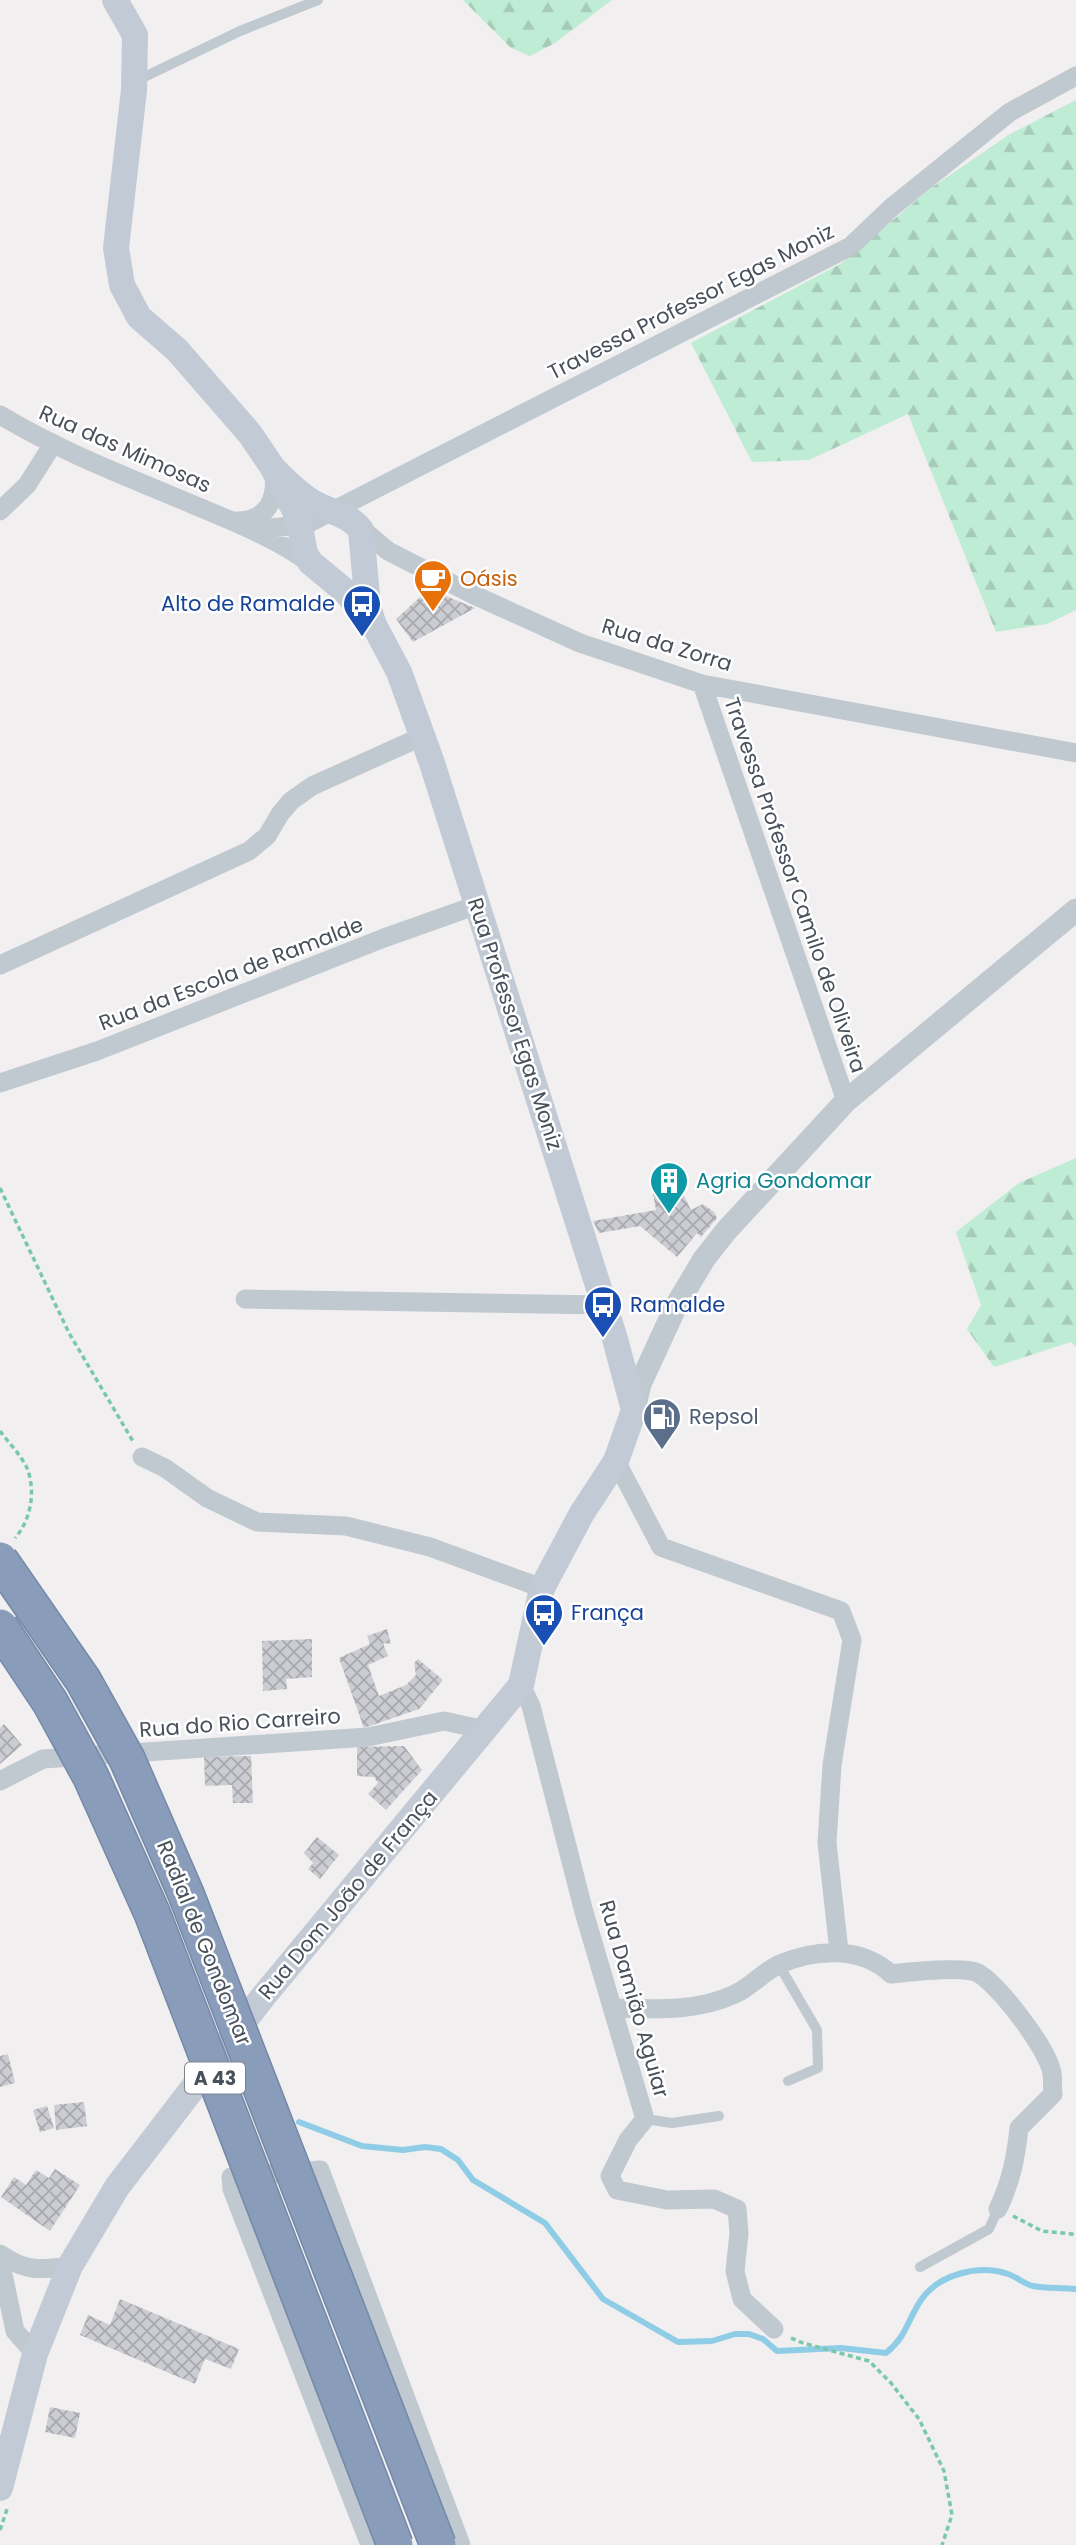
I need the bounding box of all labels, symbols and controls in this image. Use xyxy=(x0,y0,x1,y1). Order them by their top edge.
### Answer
street label: Travessa Professor Egas Moniz xyxy=(543,217,839,387)
street label: Rua das Mimosas xyxy=(35,398,216,499)
cafe icon: Oásis xyxy=(412,558,454,613)
place label: Oásis xyxy=(460,564,518,593)
bus stop icon: Alto de Ramalde xyxy=(341,583,383,638)
place label: Alto de Ramalde xyxy=(161,589,335,618)
street label: Rua da Zorra xyxy=(599,611,736,678)
street label: Travessa Professor Camilo de Oliveira xyxy=(717,693,874,1076)
street label: Rua Professor Egas Moniz xyxy=(461,894,570,1154)
street label: Rua da Escola de Ramalde xyxy=(95,910,367,1037)
building icon: Agria Gondomar xyxy=(648,1160,690,1215)
place label: Agria Gondomar xyxy=(696,1166,872,1195)
bus stop icon: Ramalde xyxy=(582,1284,624,1339)
place label: Ramalde xyxy=(630,1290,725,1319)
fuel station icon: Repsol xyxy=(641,1396,683,1451)
place label: Repsol xyxy=(689,1402,759,1431)
bus stop icon: França xyxy=(523,1592,565,1647)
place label: França xyxy=(571,1598,644,1627)
street label: Rua do Rio Carreiro xyxy=(138,1701,342,1744)
street label: Rua Dom João de França xyxy=(251,1784,444,2006)
street label: Radial de Gondomar xyxy=(150,1836,259,2050)
street label: Rua Damião Aguiar xyxy=(592,1897,677,2101)
road number: A 43 xyxy=(185,2062,245,2094)

